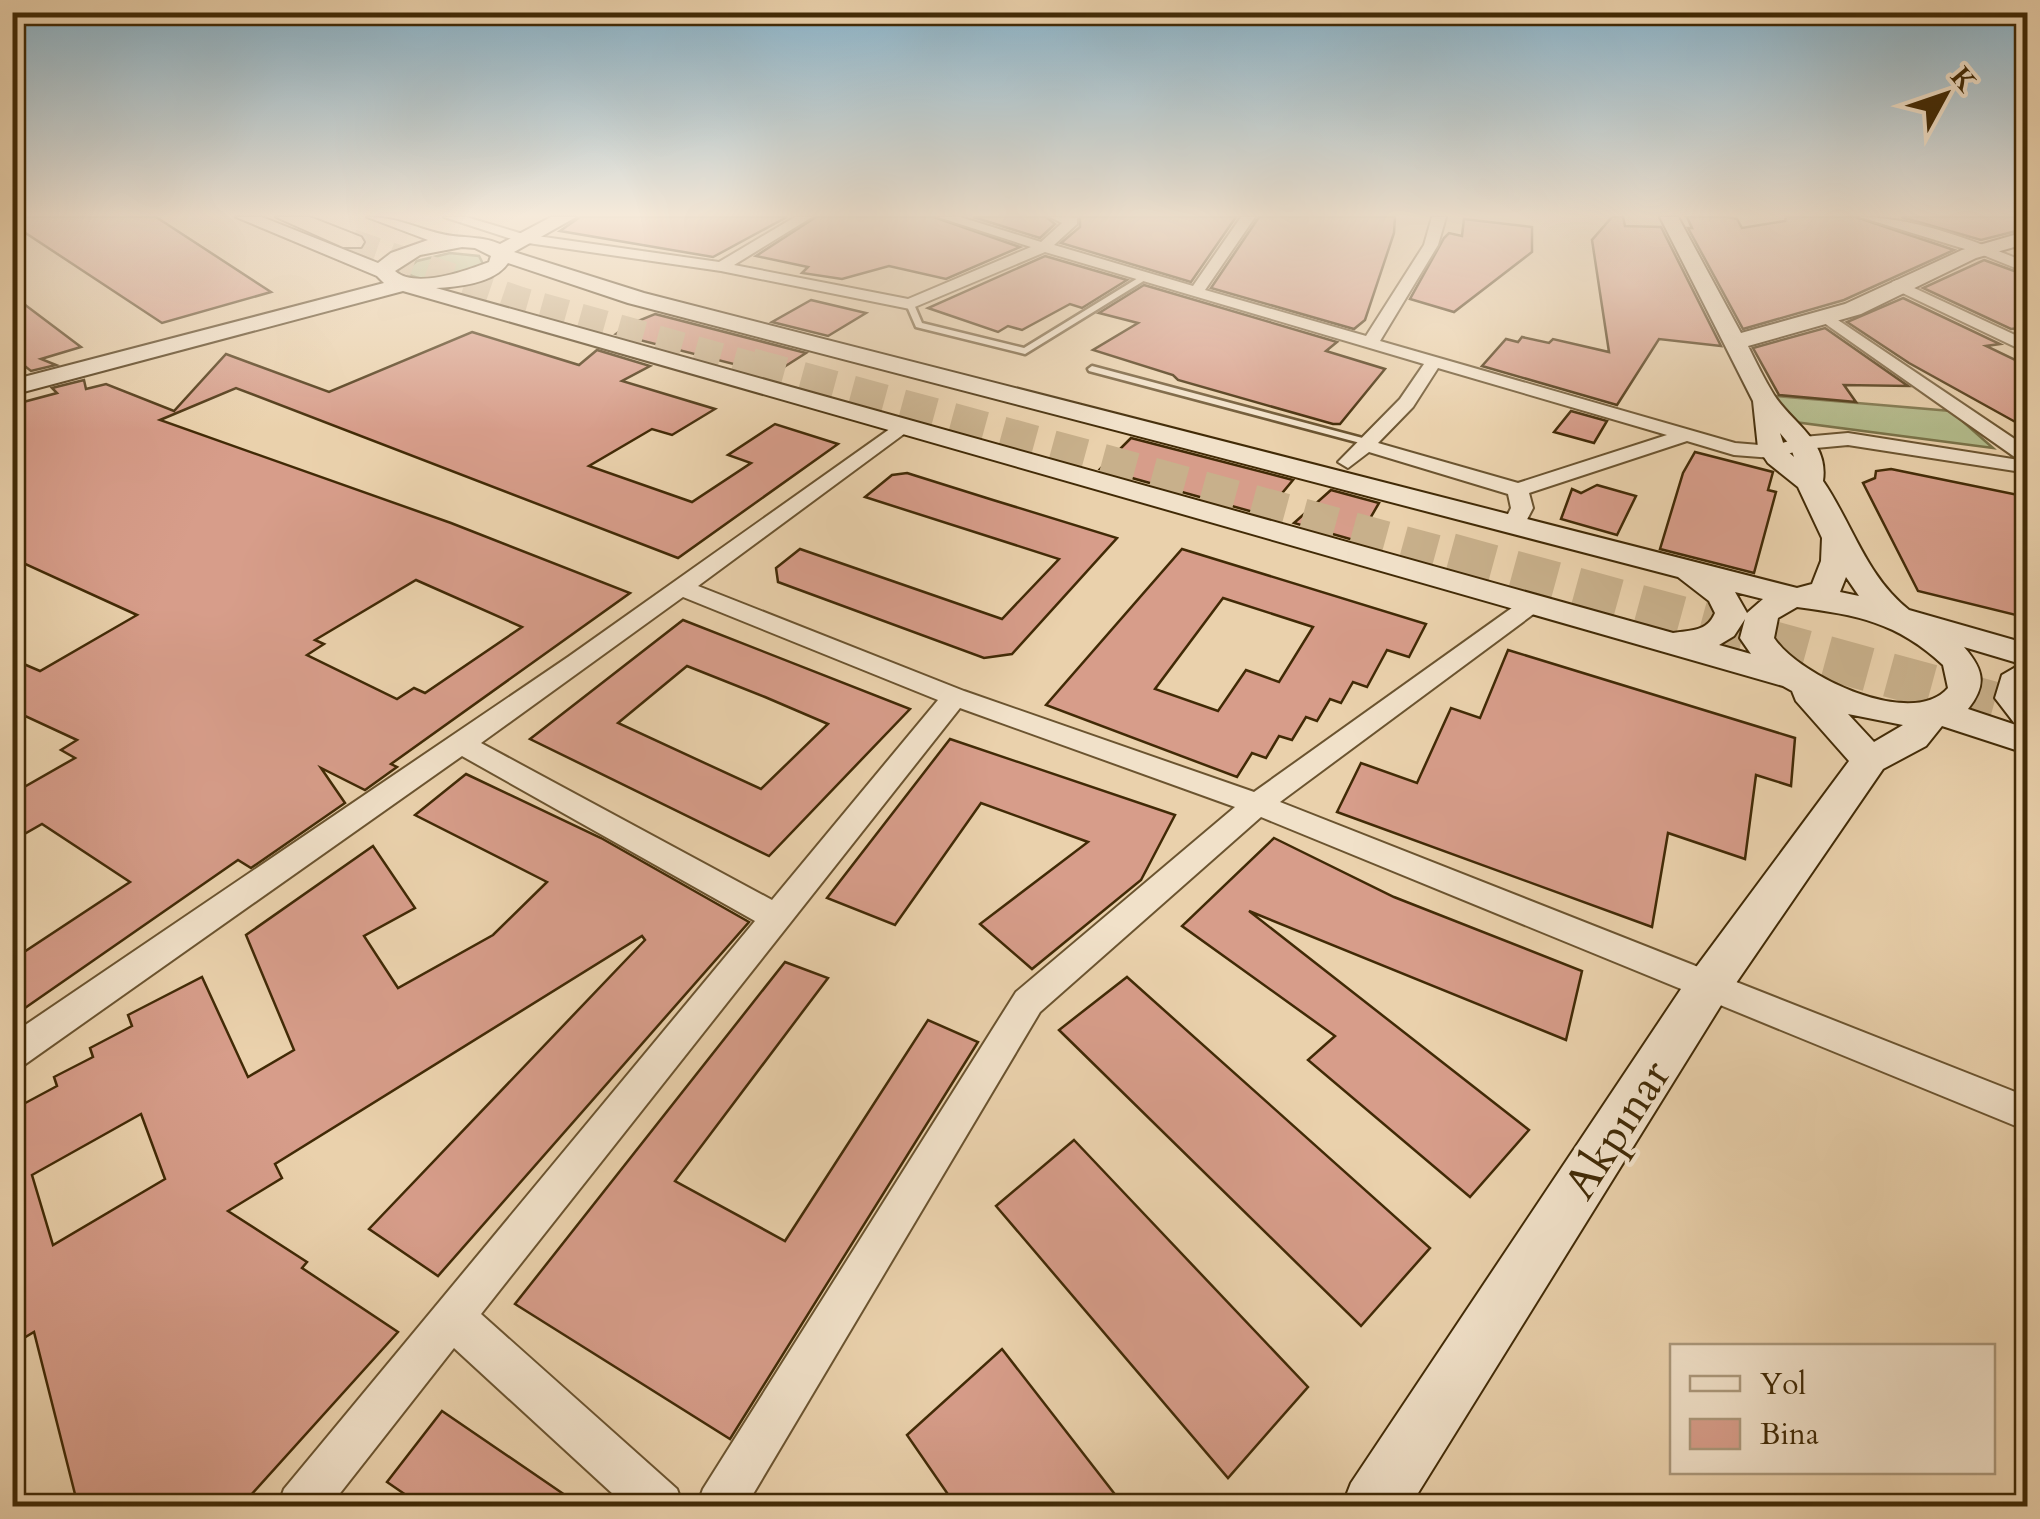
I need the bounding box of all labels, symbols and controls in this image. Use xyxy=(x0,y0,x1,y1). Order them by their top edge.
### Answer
north arrow xyxy=(1895,45,1995,145)
text: K xyxy=(1942,59,1985,101)
street label: Akpınar xyxy=(1550,1048,1685,1211)
legend xyxy=(1670,1344,1995,1474)
text: Yol xyxy=(1760,1364,1807,1405)
text: Bina xyxy=(1760,1414,1819,1455)

